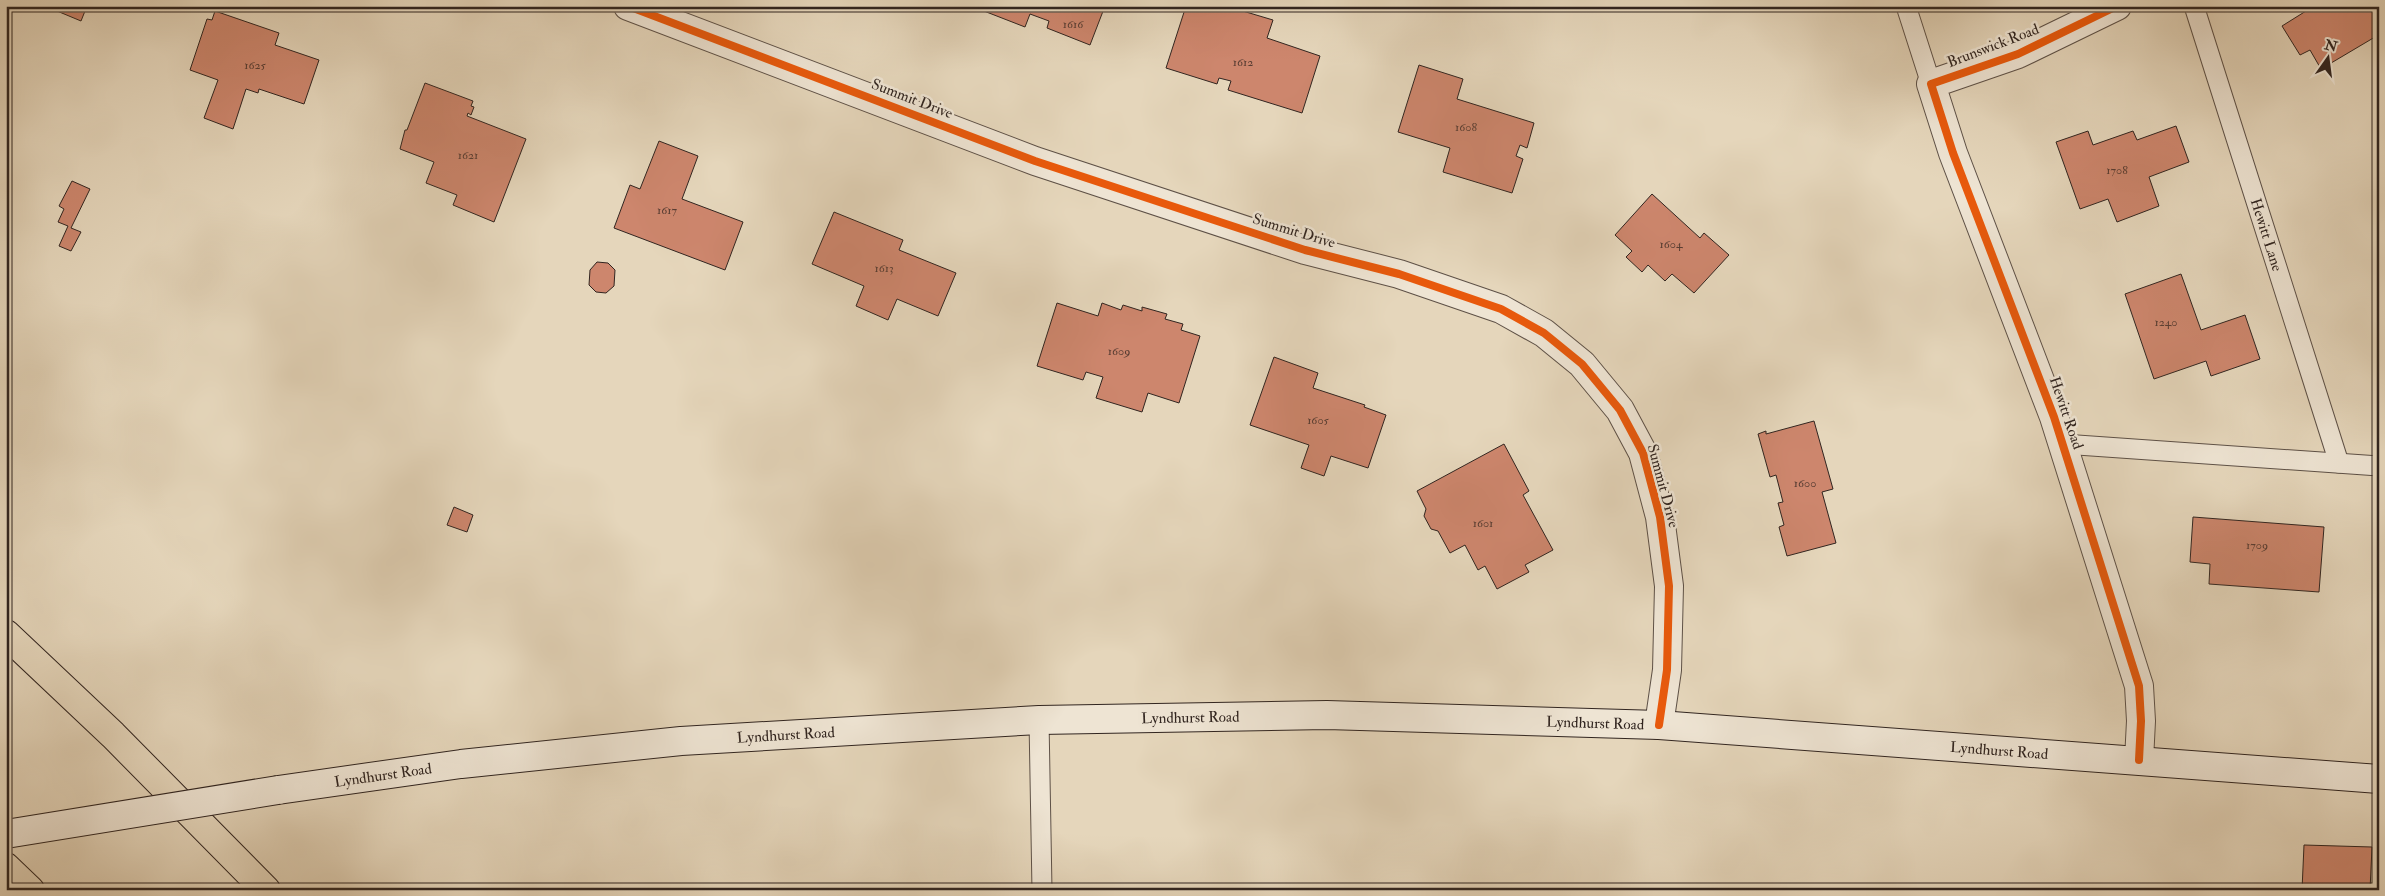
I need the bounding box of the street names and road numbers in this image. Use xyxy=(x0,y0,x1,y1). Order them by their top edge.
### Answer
street label: Brunswick Road xyxy=(1944,20,2042,72)
street label: Summit Drive xyxy=(869,75,955,123)
street label: Hewitt Lane xyxy=(2246,196,2287,274)
street label: Summit Drive xyxy=(1250,209,1338,253)
street label: Hewitt Road xyxy=(2045,374,2088,452)
street label: Summit Drive xyxy=(1643,442,1683,530)
street label: Lyndhurst Road xyxy=(1141,707,1240,728)
street label: Lyndhurst Road xyxy=(1546,712,1645,734)
street label: Lyndhurst Road xyxy=(736,722,836,747)
street label: Lyndhurst Road xyxy=(1950,737,2049,764)
street label: Lyndhurst Road xyxy=(333,759,434,791)

